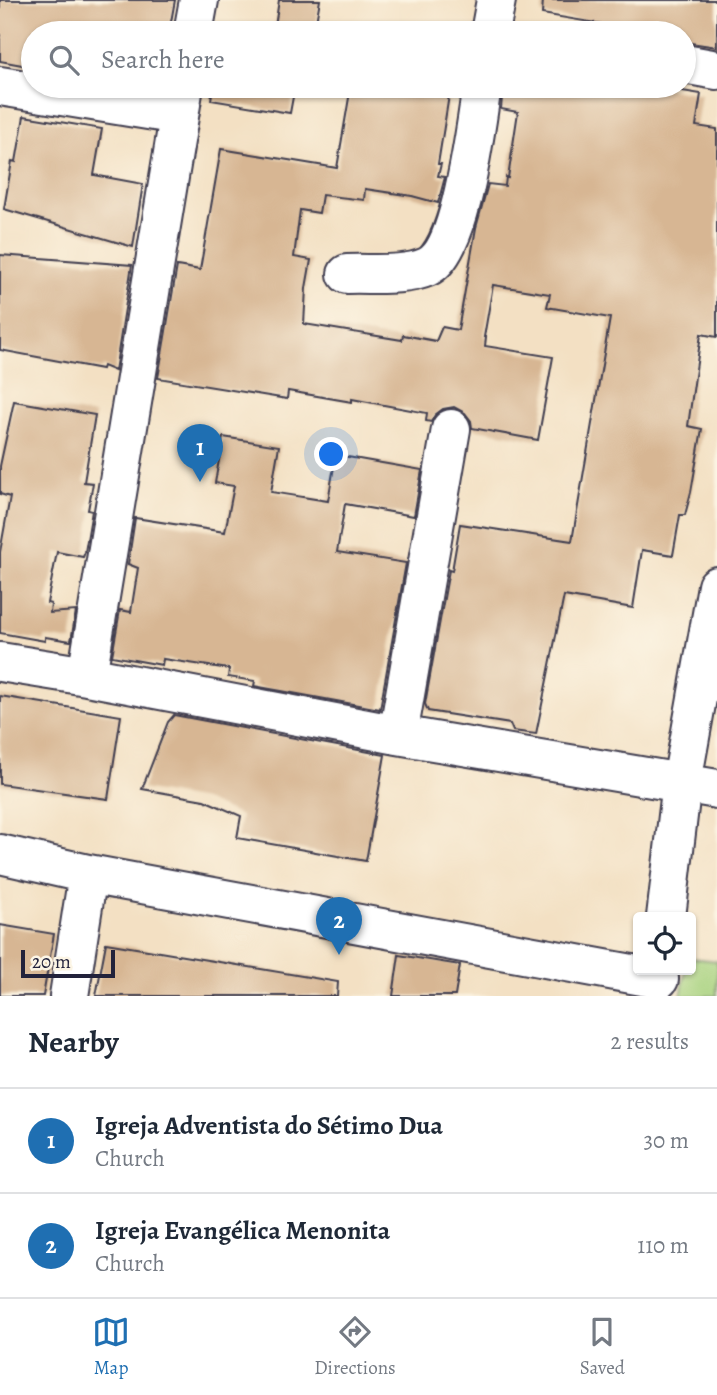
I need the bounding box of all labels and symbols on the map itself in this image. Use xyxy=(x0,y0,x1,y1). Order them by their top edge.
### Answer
pin: 1 xyxy=(177,424,223,482)
your location xyxy=(314,437,348,471)
pin: 2 xyxy=(316,897,362,955)
scale bar xyxy=(21,947,116,979)

